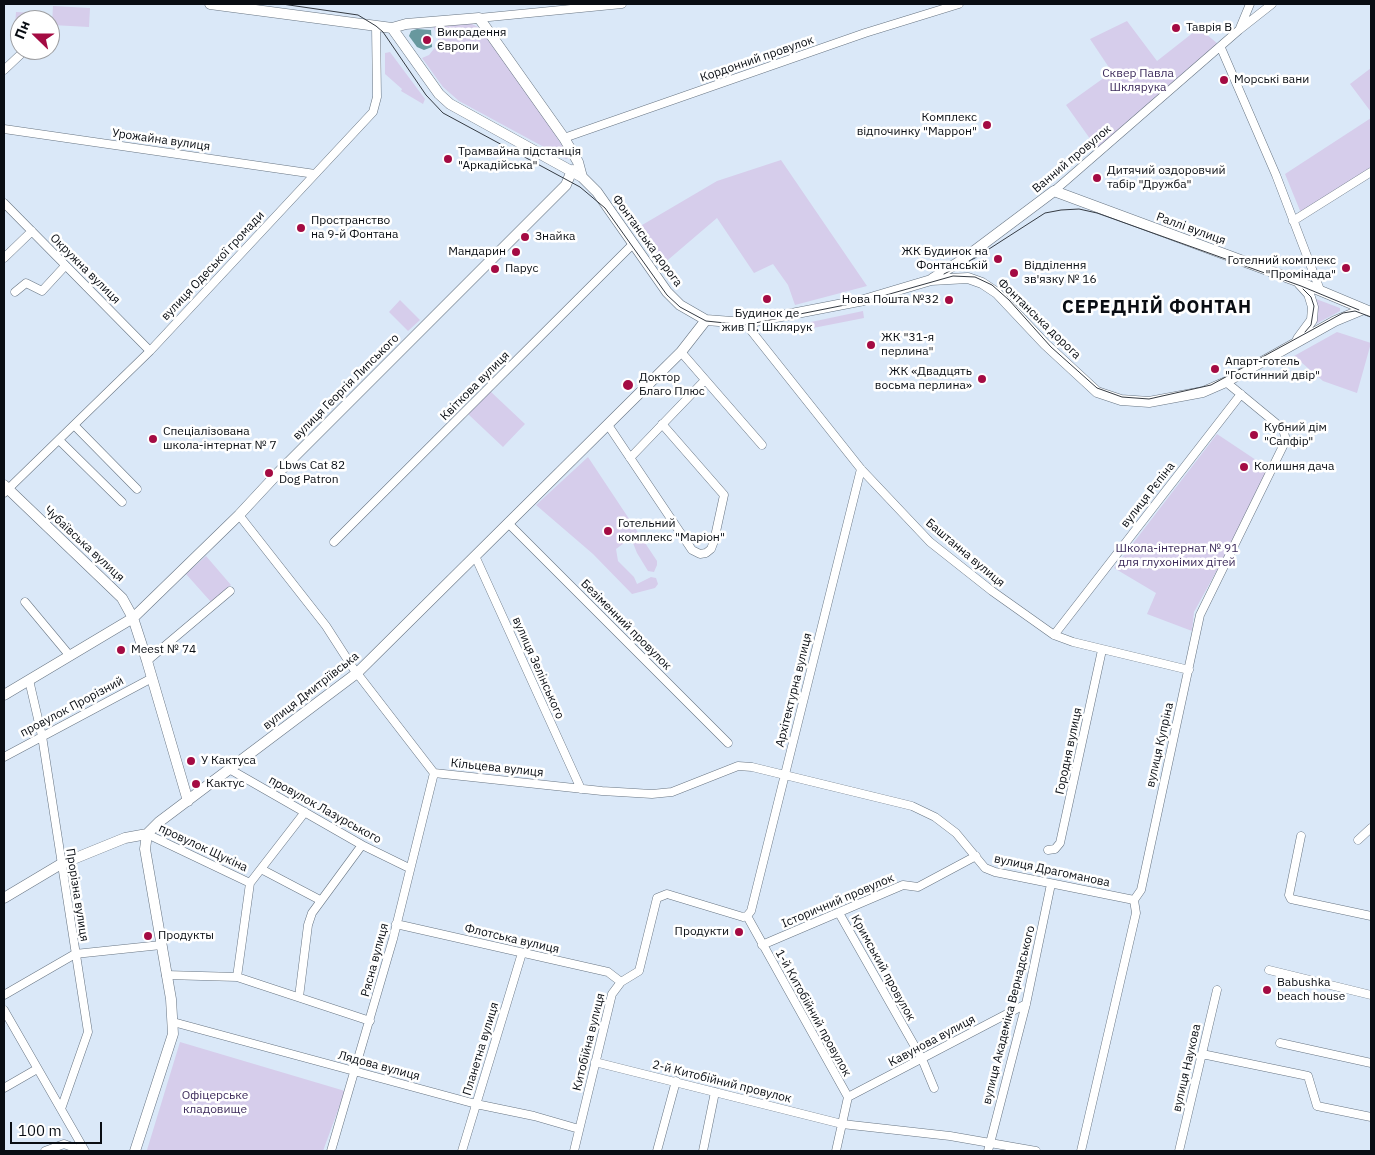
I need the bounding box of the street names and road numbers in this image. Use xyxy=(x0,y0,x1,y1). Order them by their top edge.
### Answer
street label: Кордонний провулок xyxy=(698,33,816,85)
street label: Ванний провулок xyxy=(1030,122,1114,196)
street label: Урожайна вулиця xyxy=(111,126,211,154)
street label: Фонтанська дорога xyxy=(609,192,685,290)
street label: вулиця Одеської громади xyxy=(159,208,267,324)
street label: Раллі вулиця xyxy=(1154,210,1228,248)
street label: Окружна вулиця xyxy=(47,231,123,307)
street label: Фонтанська дорога xyxy=(994,276,1084,362)
street label: вулиця Георгія Липського xyxy=(290,331,402,443)
street label: Квіткова вулиця xyxy=(437,348,513,424)
street label: вулиця Рєпіна xyxy=(1118,459,1178,531)
street label: Чубаївська вулиця xyxy=(41,503,127,585)
street label: Баштанна вулиця xyxy=(923,516,1007,590)
street label: Безіменний провулок xyxy=(578,577,674,673)
street label: вулиця Зелінського xyxy=(509,615,567,721)
street label: Архітектурна вулиця xyxy=(773,631,815,749)
street label: вулиця Дмитріївська xyxy=(260,649,362,733)
street label: провулок Прорізний xyxy=(18,674,126,740)
street label: вулиця Купріна xyxy=(1143,701,1177,789)
street label: Городня вулиця xyxy=(1053,706,1085,796)
street label: Кільцева вулиця xyxy=(450,756,544,780)
street label: провулок Лазурського xyxy=(266,773,384,847)
street label: провулок Щукіна xyxy=(156,821,250,875)
street label: Прорізна вулиця xyxy=(63,847,91,943)
street label: вулиця Драгоманова xyxy=(993,852,1111,890)
street label: Історичний провулок xyxy=(780,871,896,931)
street label: Кримський провулок xyxy=(848,912,918,1024)
street label: Флотська вулиця xyxy=(463,921,561,957)
street label: Рясна вулиця xyxy=(358,922,392,998)
street label: вулиця Академіка Вернадського xyxy=(980,924,1038,1106)
street label: 1-й Китобійний провулок xyxy=(772,947,854,1079)
street label: Китобійна вулиця xyxy=(570,992,608,1092)
street label: Планетна вулиця xyxy=(460,1001,502,1097)
street label: Кавунова вулиця xyxy=(886,1012,978,1070)
street label: вулиця Наукова xyxy=(1170,1023,1204,1113)
street label: Лядова вулиця xyxy=(336,1048,422,1084)
street label: 2-й Китобійний провулок xyxy=(651,1058,793,1106)

